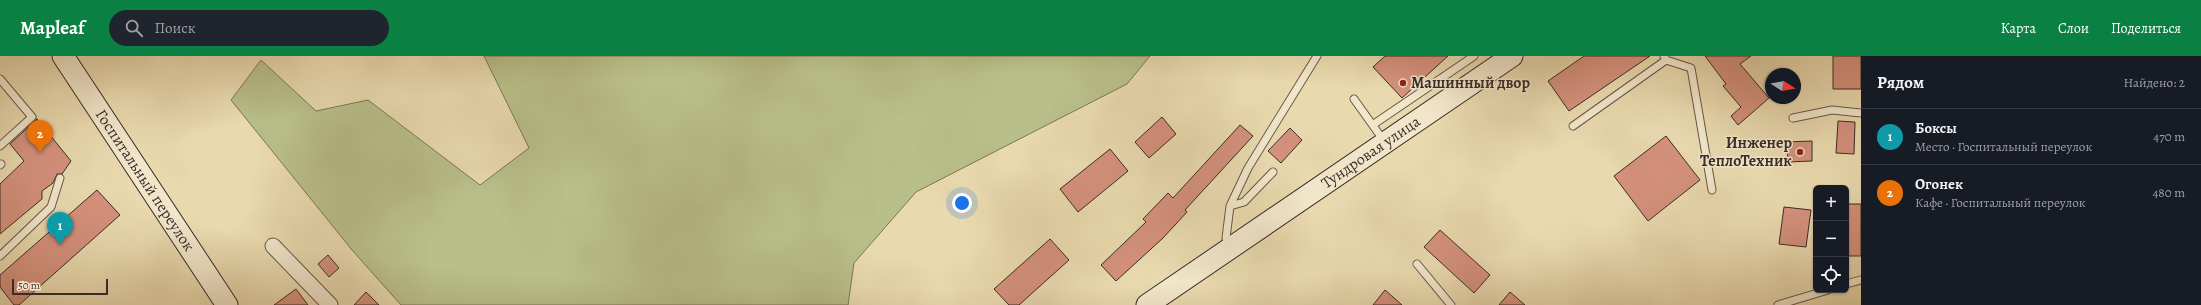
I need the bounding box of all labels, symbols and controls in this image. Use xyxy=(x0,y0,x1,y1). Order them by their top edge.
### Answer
search box xyxy=(109,10,389,46)
text: Mapleaf xyxy=(20,15,85,41)
icon: search xyxy=(123,17,145,39)
text: Поиск xyxy=(155,18,196,38)
text: Карта xyxy=(2001,19,2036,38)
text: Слои xyxy=(2058,19,2089,38)
text: Поделиться xyxy=(2111,19,2181,38)
north arrow xyxy=(1765,68,1801,104)
text: Рядом xyxy=(1877,71,1924,94)
place label: Машинный двор xyxy=(1411,72,1530,94)
text: Найдено: 2 xyxy=(2124,74,2185,91)
marker: Машинный двор xyxy=(1398,78,1408,88)
street label: Госпитальный переулок xyxy=(90,105,200,256)
street label: Тундровая улица xyxy=(1317,110,1425,194)
text: Боксы xyxy=(1915,118,1957,138)
pin: 2 xyxy=(27,120,53,153)
text: 1 xyxy=(1888,128,1892,145)
text: 470 m xyxy=(2153,128,2185,145)
place label: Инженер ТеплоТехник xyxy=(1700,132,1792,172)
text: Место · Госпитальный переулок xyxy=(1915,138,2092,155)
marker: Инженер ТеплоТехник xyxy=(1795,147,1805,157)
text: Огонек xyxy=(1915,174,1963,194)
text: 2 xyxy=(1887,184,1893,201)
text: 480 m xyxy=(2152,184,2185,201)
map controls xyxy=(1813,185,1849,293)
button: + xyxy=(1813,185,1849,221)
your location xyxy=(952,193,972,213)
text: Кафе · Госпитальный переулок xyxy=(1915,194,2086,211)
pin: 1 xyxy=(47,212,73,245)
button: − xyxy=(1813,221,1849,257)
button: locate xyxy=(1813,257,1849,293)
scale bar xyxy=(12,277,108,296)
text: 50 m xyxy=(18,278,40,293)

